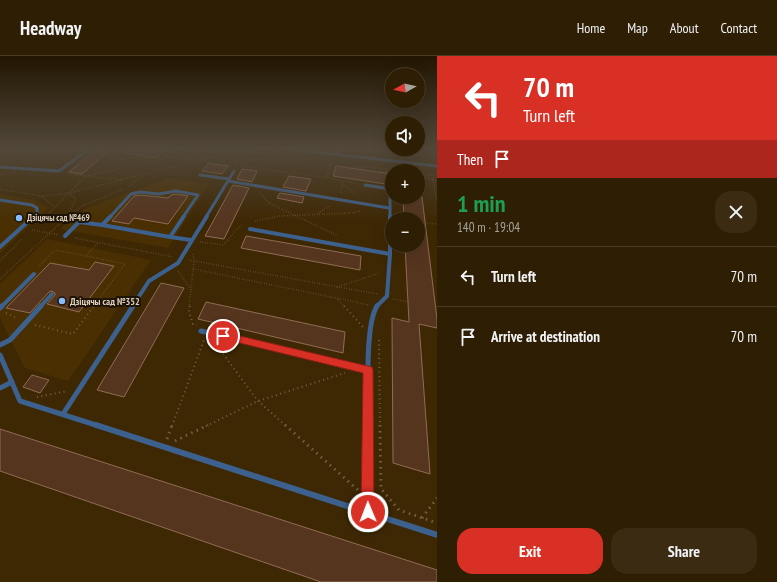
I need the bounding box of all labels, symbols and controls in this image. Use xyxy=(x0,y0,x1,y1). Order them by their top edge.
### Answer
text: Headway xyxy=(20,16,81,40)
text: Home xyxy=(577,19,605,37)
text: Map xyxy=(627,19,648,37)
text: About xyxy=(670,19,699,37)
text: Contact xyxy=(721,19,757,37)
north arrow xyxy=(385,68,425,108)
map controls xyxy=(385,68,425,252)
text: 70 m xyxy=(523,68,574,105)
icon: left xyxy=(457,72,509,124)
text: Turn left xyxy=(523,104,575,127)
button: sound xyxy=(385,116,425,156)
icon: arrive xyxy=(491,148,513,170)
text: Then xyxy=(457,150,483,169)
button: + xyxy=(385,164,425,204)
text: 1 min xyxy=(457,188,505,219)
button: close xyxy=(715,191,757,233)
place label: Дзіцячы сад №469 xyxy=(27,212,90,223)
button: − xyxy=(385,212,425,252)
marker: Дзіцячы сад №469 xyxy=(14,213,24,223)
text: 140 m · 19:04 xyxy=(457,219,520,236)
icon: left xyxy=(457,266,479,288)
text: Turn left xyxy=(491,267,536,286)
text: 70 m xyxy=(731,267,757,286)
place label: Дзіцячы сад №352 xyxy=(70,295,140,308)
marker: Дзіцячы сад №352 xyxy=(57,296,67,306)
pin xyxy=(206,319,240,353)
icon: arrive xyxy=(212,325,234,347)
icon: arrive xyxy=(457,326,479,348)
text: Arrive at destination xyxy=(491,327,600,346)
text: 70 m xyxy=(731,327,757,346)
position arrow xyxy=(347,491,389,533)
button: Exit xyxy=(457,528,603,574)
button: Share xyxy=(611,528,757,574)

